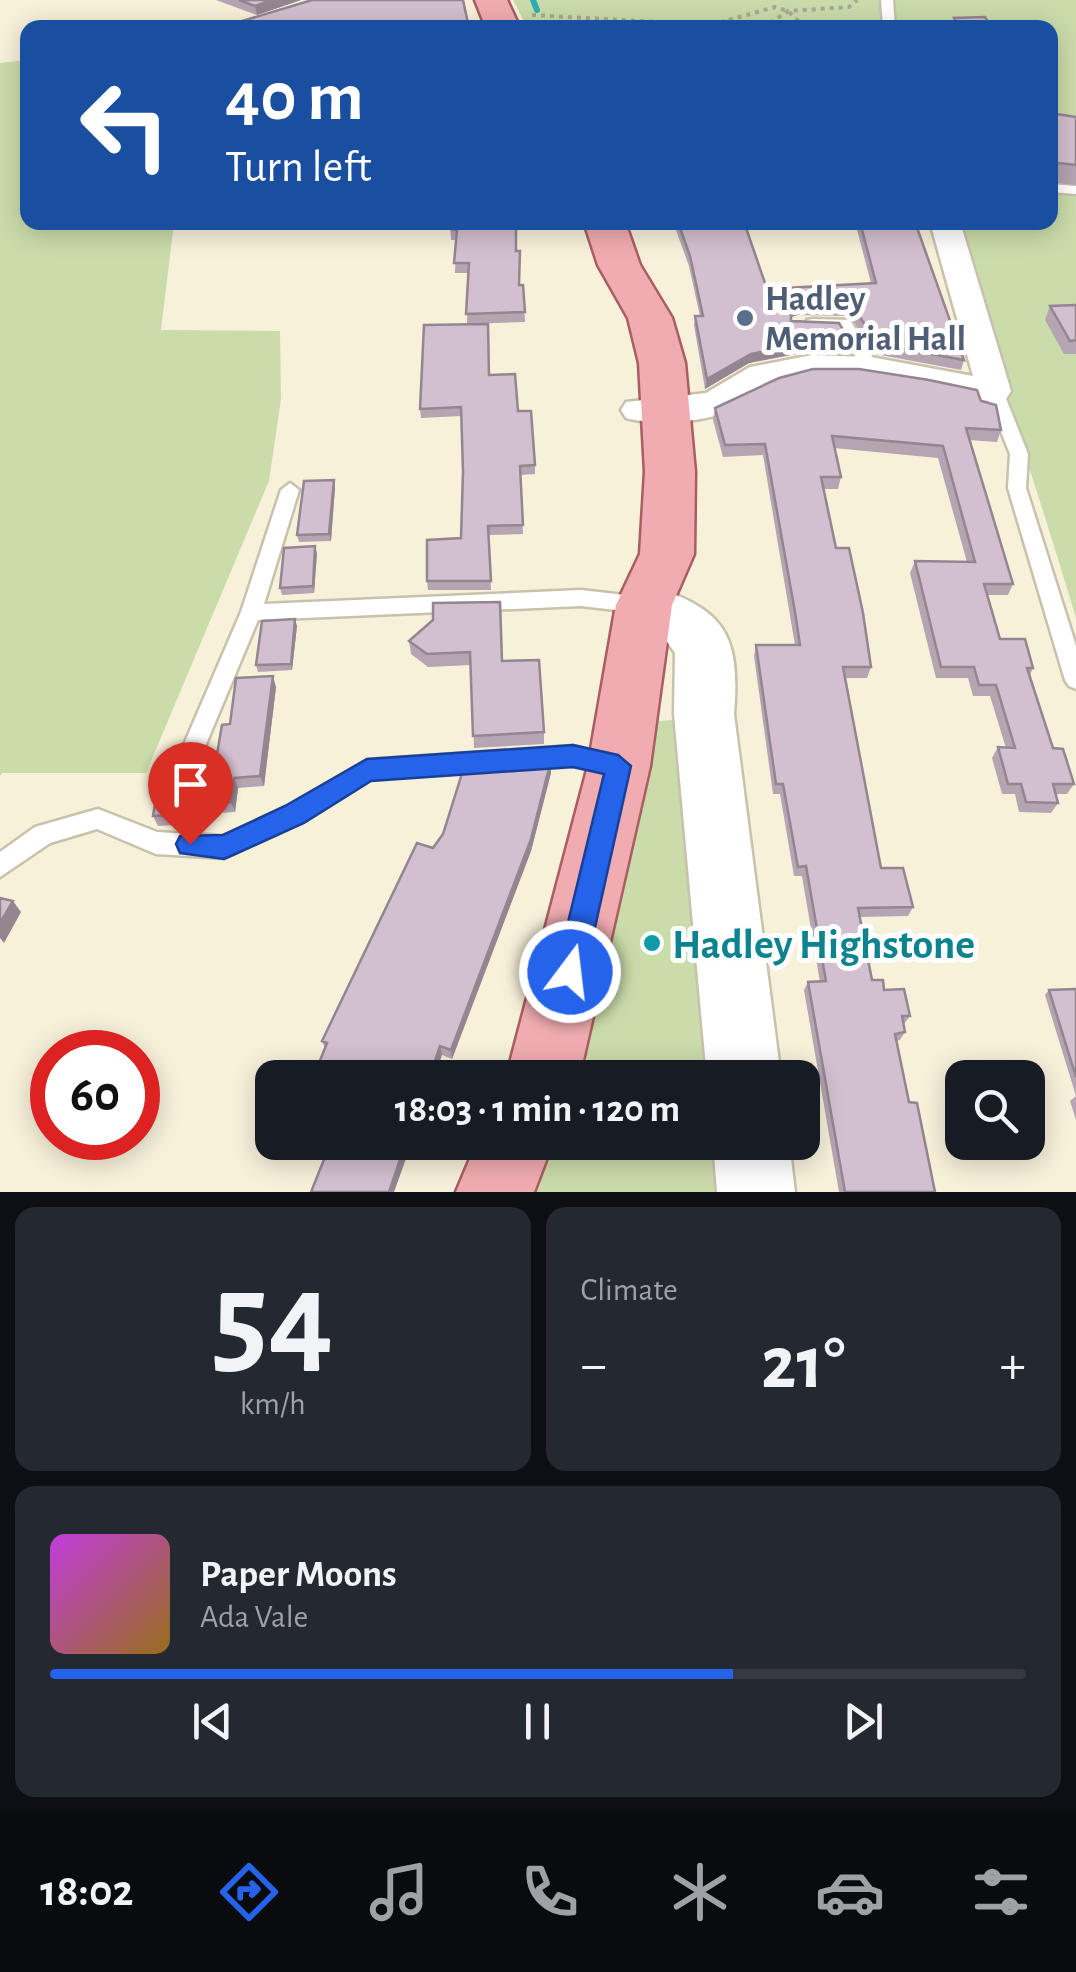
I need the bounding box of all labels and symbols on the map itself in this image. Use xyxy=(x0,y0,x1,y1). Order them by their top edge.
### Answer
place label: Hadley Memorial Hall xyxy=(765,282,966,357)
marker: Hadley Memorial Hall xyxy=(734,307,756,329)
pin xyxy=(148,742,233,845)
position arrow xyxy=(518,920,622,1024)
place label: Hadley Highstone xyxy=(672,924,975,966)
marker: Hadley Highstone xyxy=(641,932,663,954)
speed limit sign: 60 xyxy=(30,1030,160,1160)

